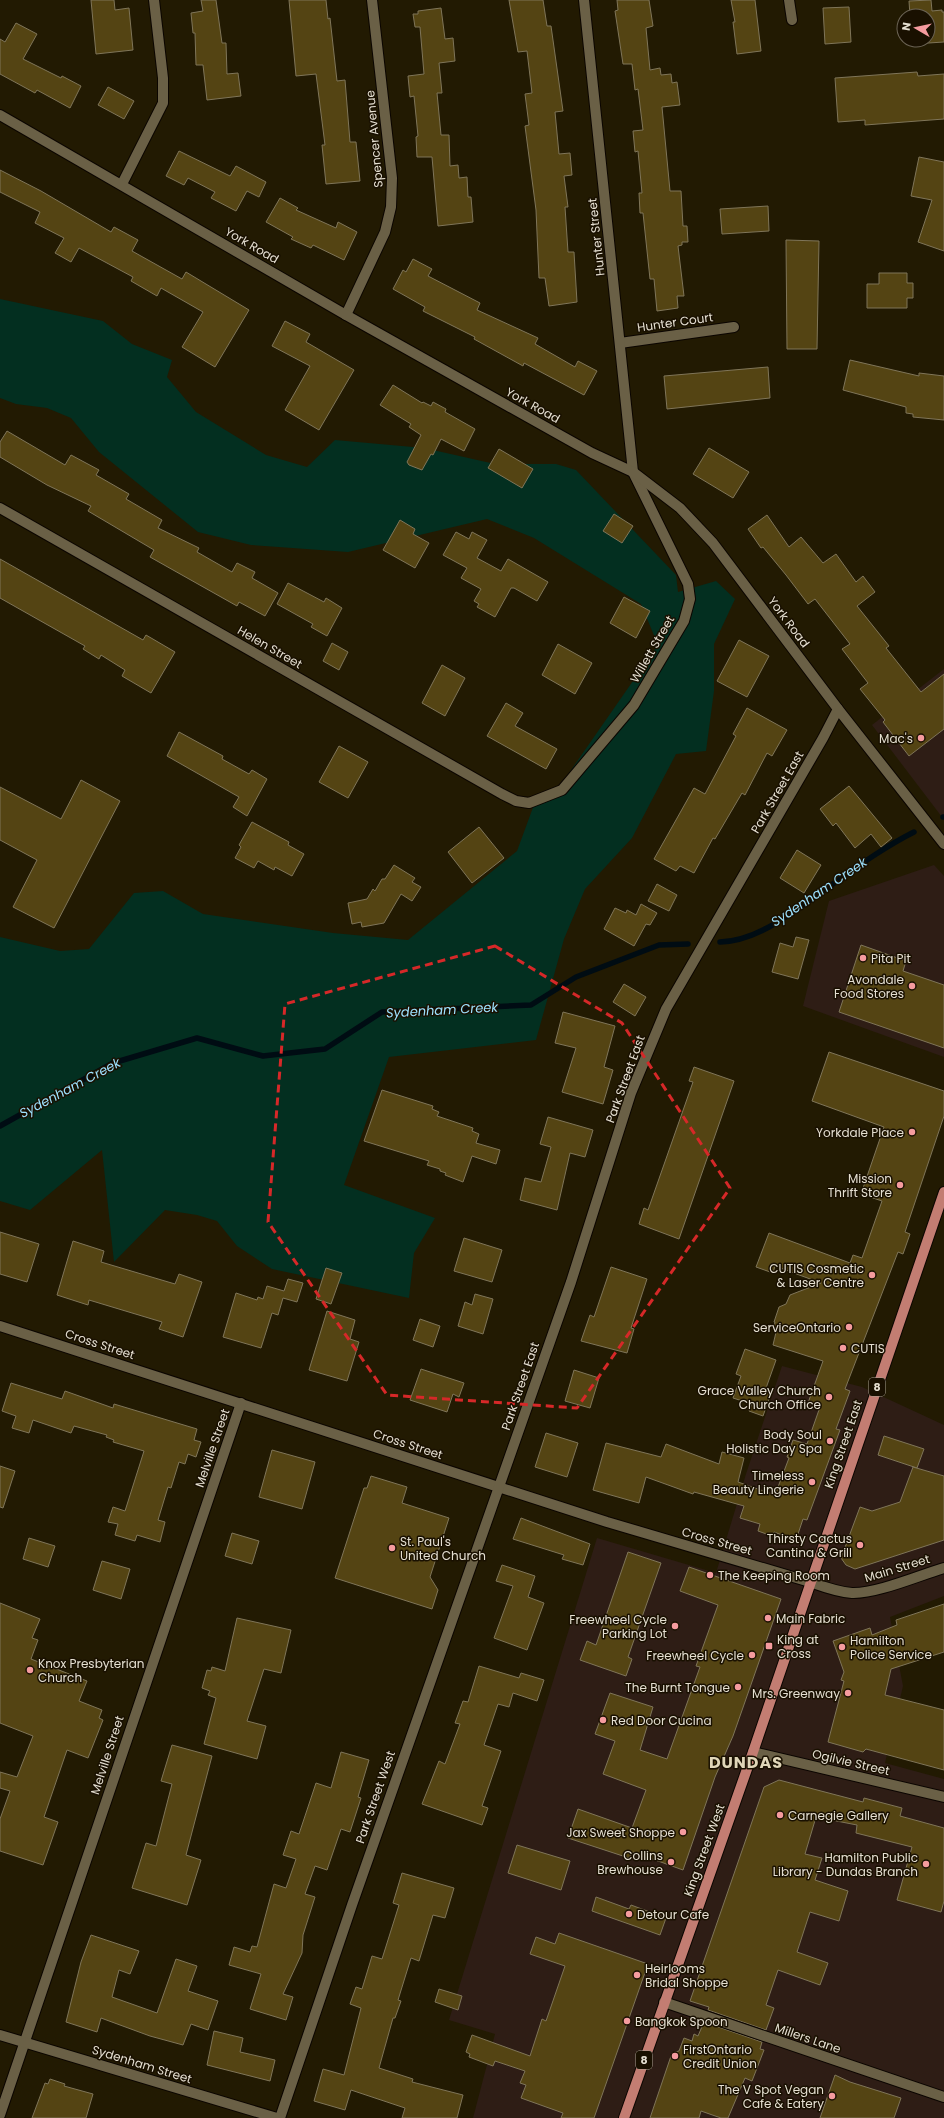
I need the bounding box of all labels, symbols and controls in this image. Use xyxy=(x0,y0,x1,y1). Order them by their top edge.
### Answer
north arrow xyxy=(896,8,936,48)
text: N xyxy=(898,21,915,32)
street label: Spencer Avenue xyxy=(361,90,387,188)
street label: Hunter Street xyxy=(583,197,609,277)
street label: York Road xyxy=(222,223,282,267)
street label: Hunter Court xyxy=(636,308,714,336)
street label: York Road xyxy=(503,383,563,427)
street label: York Road xyxy=(764,593,814,651)
street label: Willett Street xyxy=(626,612,678,686)
street label: Helen Street xyxy=(234,622,306,672)
place label: Mac's xyxy=(879,730,913,747)
marker: Mac's xyxy=(916,733,926,743)
street label: Park Street East xyxy=(747,748,807,836)
water label: Sydenham Creek xyxy=(767,852,872,931)
place label: Pita Pit xyxy=(871,950,911,967)
marker: Pita Pit xyxy=(858,953,868,963)
place label: Avondale Food Stores xyxy=(834,971,904,1002)
marker: Avondale Food Stores xyxy=(907,981,917,991)
water label: Sydenham Creek xyxy=(386,998,500,1022)
street label: Park Street East xyxy=(601,1033,649,1125)
water label: Sydenham Creek xyxy=(16,1053,125,1123)
place label: Yorkdale Place xyxy=(816,1124,904,1141)
marker: Yorkdale Place xyxy=(907,1127,917,1137)
place label: Mission Thrift Store xyxy=(828,1170,892,1201)
marker: Mission Thrift Store xyxy=(895,1180,905,1190)
place label: CUTIS Cosmetic & Laser Centre xyxy=(769,1260,864,1291)
marker: CUTIS Cosmetic & Laser Centre xyxy=(867,1270,877,1280)
place label: ServiceOntario xyxy=(753,1319,841,1336)
marker: ServiceOntario xyxy=(844,1322,854,1332)
street label: Cross Street xyxy=(63,1325,137,1363)
street label: Park Street East xyxy=(497,1340,543,1432)
place label: CUTIS xyxy=(851,1340,885,1357)
marker: CUTIS xyxy=(838,1343,848,1353)
road number: 8 xyxy=(869,1378,885,1396)
place label: Grace Valley Church Church Office xyxy=(698,1382,821,1413)
marker: Grace Valley Church Church Office xyxy=(824,1392,834,1402)
street label: King Street East xyxy=(820,1398,866,1490)
street label: Melville Street xyxy=(191,1406,233,1490)
street label: Cross Street xyxy=(371,1425,445,1463)
place label: Body Soul Holistic Day Spa xyxy=(726,1426,822,1457)
marker: Body Soul Holistic Day Spa xyxy=(825,1436,835,1446)
place label: Timeless Beauty Lingerie xyxy=(713,1467,804,1498)
marker: Timeless Beauty Lingerie xyxy=(807,1477,817,1487)
street label: Cross Street xyxy=(680,1523,754,1559)
place label: Thirsty Cactus Cantina & Grill xyxy=(766,1530,852,1561)
place label: St. Paul's United Church xyxy=(400,1533,486,1564)
marker: Thirsty Cactus Cantina & Grill xyxy=(855,1540,865,1550)
marker: St. Paul's United Church xyxy=(387,1543,397,1553)
street label: Main Street xyxy=(862,1550,932,1586)
place label: The Keeping Room xyxy=(718,1567,830,1584)
marker: The Keeping Room xyxy=(705,1570,715,1580)
place label: Main Fabric xyxy=(776,1610,845,1627)
place label: Freewheel Cycle Parking Lot xyxy=(569,1611,667,1642)
marker: Main Fabric xyxy=(763,1613,773,1623)
marker: Freewheel Cycle Parking Lot xyxy=(670,1621,680,1631)
place label: King at Cross xyxy=(777,1631,819,1662)
place label: Hamilton Police Service xyxy=(850,1632,932,1663)
marker: King at Cross xyxy=(764,1641,774,1651)
marker: Hamilton Police Service xyxy=(837,1642,847,1652)
place label: Freewheel Cycle xyxy=(646,1647,744,1664)
marker: Freewheel Cycle xyxy=(747,1650,757,1660)
place label: Knox Presbyterian Church xyxy=(38,1655,145,1686)
marker: Knox Presbyterian Church xyxy=(25,1665,35,1675)
place label: The Burnt Tongue xyxy=(625,1679,730,1696)
marker: The Burnt Tongue xyxy=(733,1682,743,1692)
place label: Mrs. Greenway xyxy=(752,1685,840,1702)
marker: Mrs. Greenway xyxy=(843,1688,853,1698)
place label: Red Door Cucina xyxy=(611,1712,712,1729)
street label: Melville Street xyxy=(86,1713,128,1797)
marker: Red Door Cucina xyxy=(598,1715,608,1725)
street label: Ogilvie Street xyxy=(811,1745,891,1779)
street label: Park Street West xyxy=(351,1748,399,1846)
district label: DUNDAS xyxy=(709,1751,783,1774)
street label: King Street West xyxy=(679,1801,729,1899)
place label: Carnegie Gallery xyxy=(788,1807,889,1824)
marker: Carnegie Gallery xyxy=(775,1810,785,1820)
place label: Jax Sweet Shoppe xyxy=(566,1824,675,1841)
marker: Jax Sweet Shoppe xyxy=(678,1827,688,1837)
place label: Collins Brewhouse xyxy=(597,1847,663,1878)
place label: Hamilton Public Library - Dundas Branch xyxy=(773,1849,918,1880)
marker: Collins Brewhouse xyxy=(666,1857,676,1867)
marker: Hamilton Public Library - Dundas Branch xyxy=(921,1859,931,1869)
place label: Detour Cafe xyxy=(637,1906,709,1923)
marker: Detour Cafe xyxy=(624,1909,634,1919)
place label: Heirlooms Bridal Shoppe xyxy=(645,1960,728,1991)
marker: Heirlooms Bridal Shoppe xyxy=(632,1970,642,1980)
place label: Bangkok Spoon xyxy=(635,2013,728,2030)
marker: Bangkok Spoon xyxy=(622,2016,632,2026)
street label: Millers Lane xyxy=(773,2019,843,2057)
street label: Sydenham Street xyxy=(90,2041,194,2087)
place label: FirstOntario Credit Union xyxy=(683,2041,757,2072)
road number: 8 xyxy=(636,2051,652,2069)
marker: FirstOntario Credit Union xyxy=(670,2051,680,2061)
place label: The V Spot Vegan Cafe & Eatery xyxy=(718,2081,824,2112)
marker: The V Spot Vegan Cafe & Eatery xyxy=(827,2091,837,2101)

